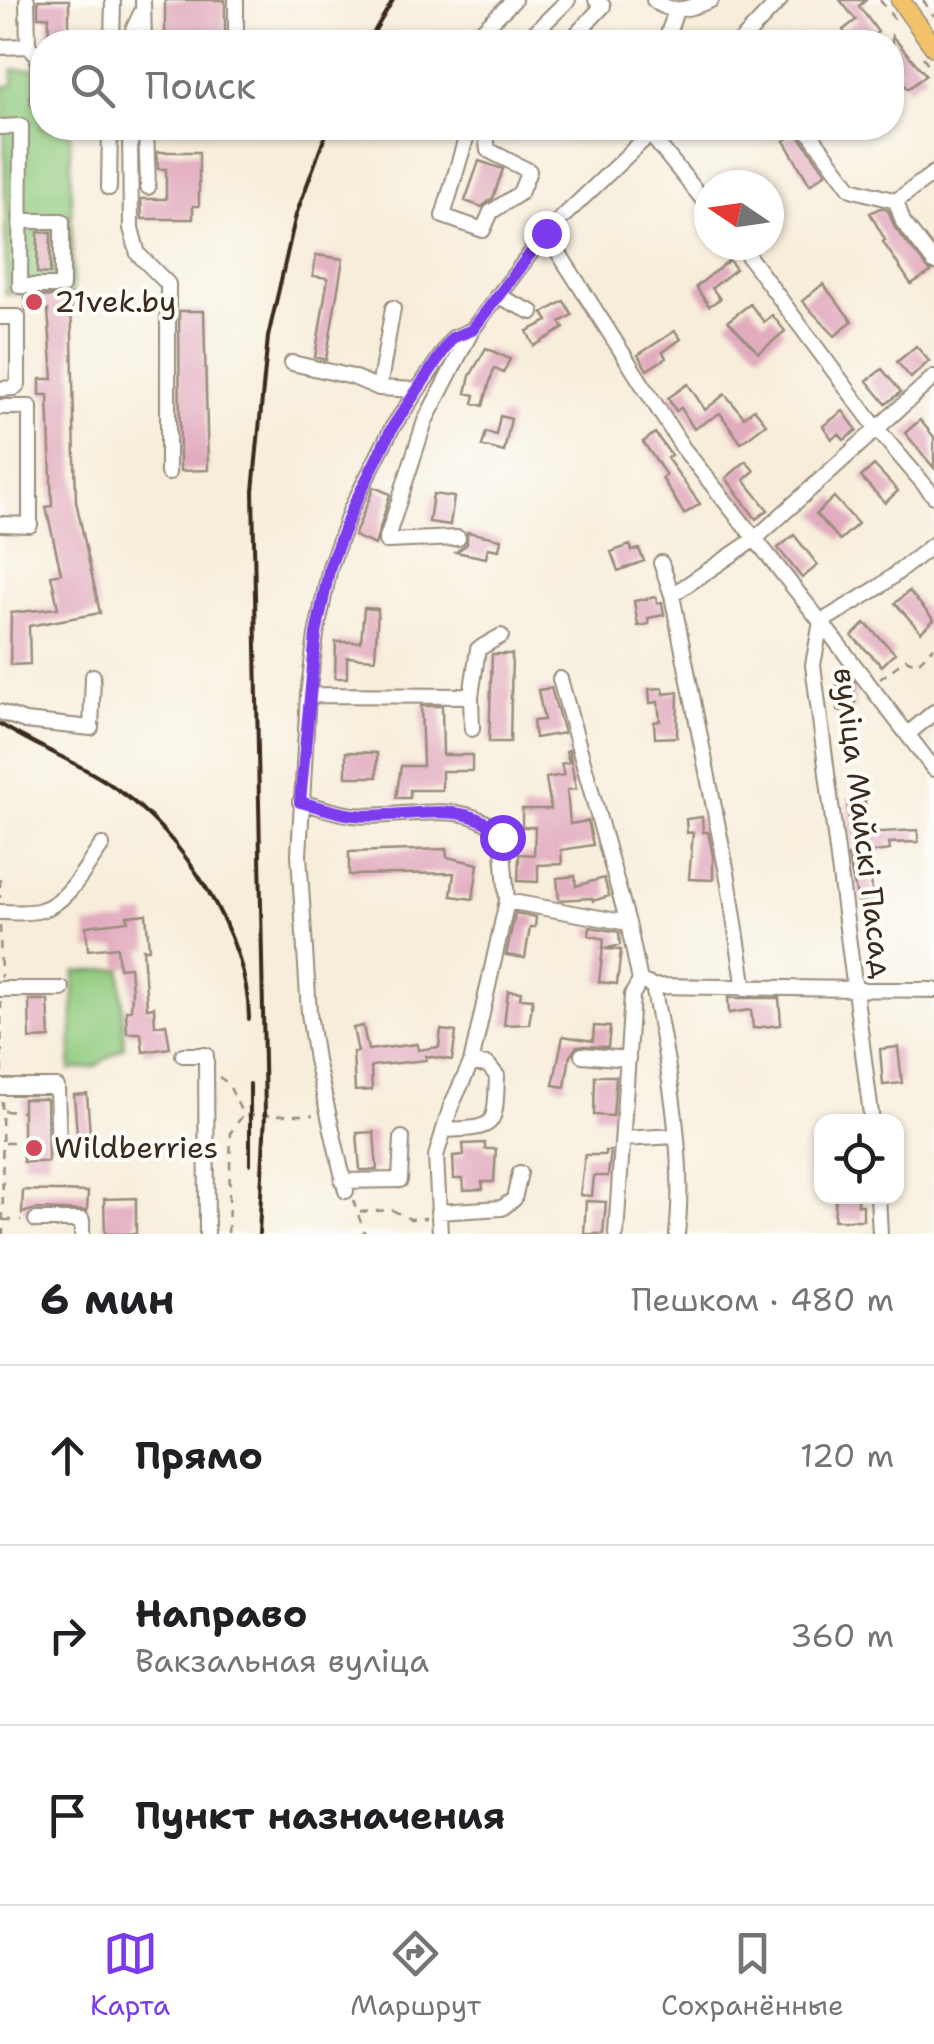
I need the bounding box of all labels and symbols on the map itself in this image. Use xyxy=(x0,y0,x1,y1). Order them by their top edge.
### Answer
north arrow xyxy=(694,170,784,260)
route end xyxy=(524,211,570,257)
place label: 21vek.by xyxy=(54,281,176,322)
marker: 21vek.by xyxy=(23,291,45,313)
street label: вуліца Майскі Пасад xyxy=(824,665,903,981)
route start xyxy=(480,815,526,861)
place label: Wildberries xyxy=(54,1127,218,1168)
marker: Wildberries xyxy=(23,1137,45,1159)

